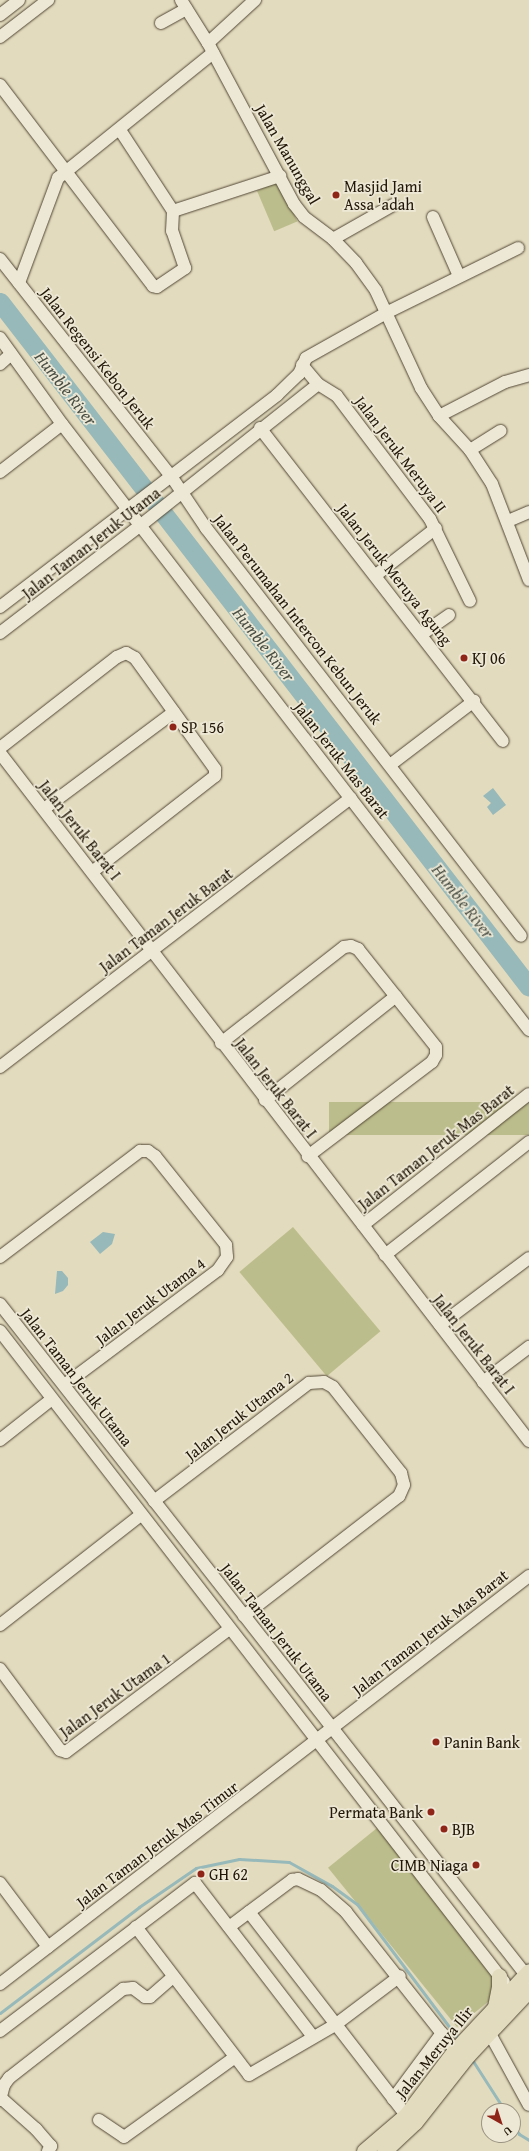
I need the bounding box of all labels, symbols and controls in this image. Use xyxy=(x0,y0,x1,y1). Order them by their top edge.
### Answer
street label: Jalan Manunggal xyxy=(252,101,324,207)
place label: Masjid Jami Assa 'adah xyxy=(344,176,422,214)
marker: Masjid Jami Assa 'adah xyxy=(331,190,341,200)
street label: Jalan Regensi Kebon Jeruk xyxy=(37,283,159,433)
water label: Humble River xyxy=(31,347,101,429)
street label: Jalan Jeruk Meruya II xyxy=(351,392,451,516)
street label: Jalan Taman Jeruk Utama xyxy=(18,483,164,603)
street label: Jalan Jeruk Meruya Agung xyxy=(334,499,456,649)
street label: Jalan Perumahan Intercon Kebun Jeruk xyxy=(210,510,386,728)
water label: Humble River xyxy=(229,603,299,685)
place label: KJ 06 xyxy=(472,648,505,668)
marker: KJ 06 xyxy=(459,653,469,663)
street label: Jalan Jeruk Mas Barat xyxy=(290,698,394,822)
place label: SP 156 xyxy=(181,717,224,737)
marker: SP 156 xyxy=(168,722,178,732)
street label: Jalan Jeruk Barat I xyxy=(35,776,125,884)
water label: Humble River xyxy=(428,860,498,942)
street label: Jalan Taman Jeruk Barat xyxy=(96,864,236,976)
street label: Jalan Jeruk Barat I xyxy=(231,1034,321,1142)
street label: Jalan Taman Jeruk Mas Barat xyxy=(354,1080,518,1214)
street label: Jalan Jeruk Utama 4 xyxy=(91,1254,209,1348)
street label: Jalan Jeruk Barat I xyxy=(429,1290,519,1398)
street label: Jalan Taman Jeruk Utama xyxy=(17,1304,137,1450)
street label: Jalan Jeruk Utama 2 xyxy=(181,1368,297,1464)
street label: Jalan Taman Jeruk Utama xyxy=(217,1559,337,1705)
street label: Jalan Taman Jeruk Mas Barat xyxy=(348,1565,512,1699)
street label: Jalan Jeruk Utama 1 xyxy=(56,1648,174,1742)
place label: Panin Bank xyxy=(444,1732,520,1752)
marker: Panin Bank xyxy=(431,1737,441,1747)
street label: Jalan Taman Jeruk Mas Timur xyxy=(72,1777,242,1911)
place label: Permata Bank xyxy=(329,1802,423,1822)
marker: Permata Bank xyxy=(426,1807,436,1817)
place label: BJB xyxy=(452,1819,475,1839)
marker: BJB xyxy=(439,1824,449,1834)
place label: CIMB Niaga xyxy=(391,1855,468,1875)
marker: CIMB Niaga xyxy=(471,1860,481,1870)
place label: GH 62 xyxy=(209,1864,248,1884)
marker: GH 62 xyxy=(196,1869,206,1879)
street label: Jalan Meruya Ilir xyxy=(391,2002,477,2102)
north arrow xyxy=(481,2103,521,2143)
text: U xyxy=(500,2123,516,2140)

